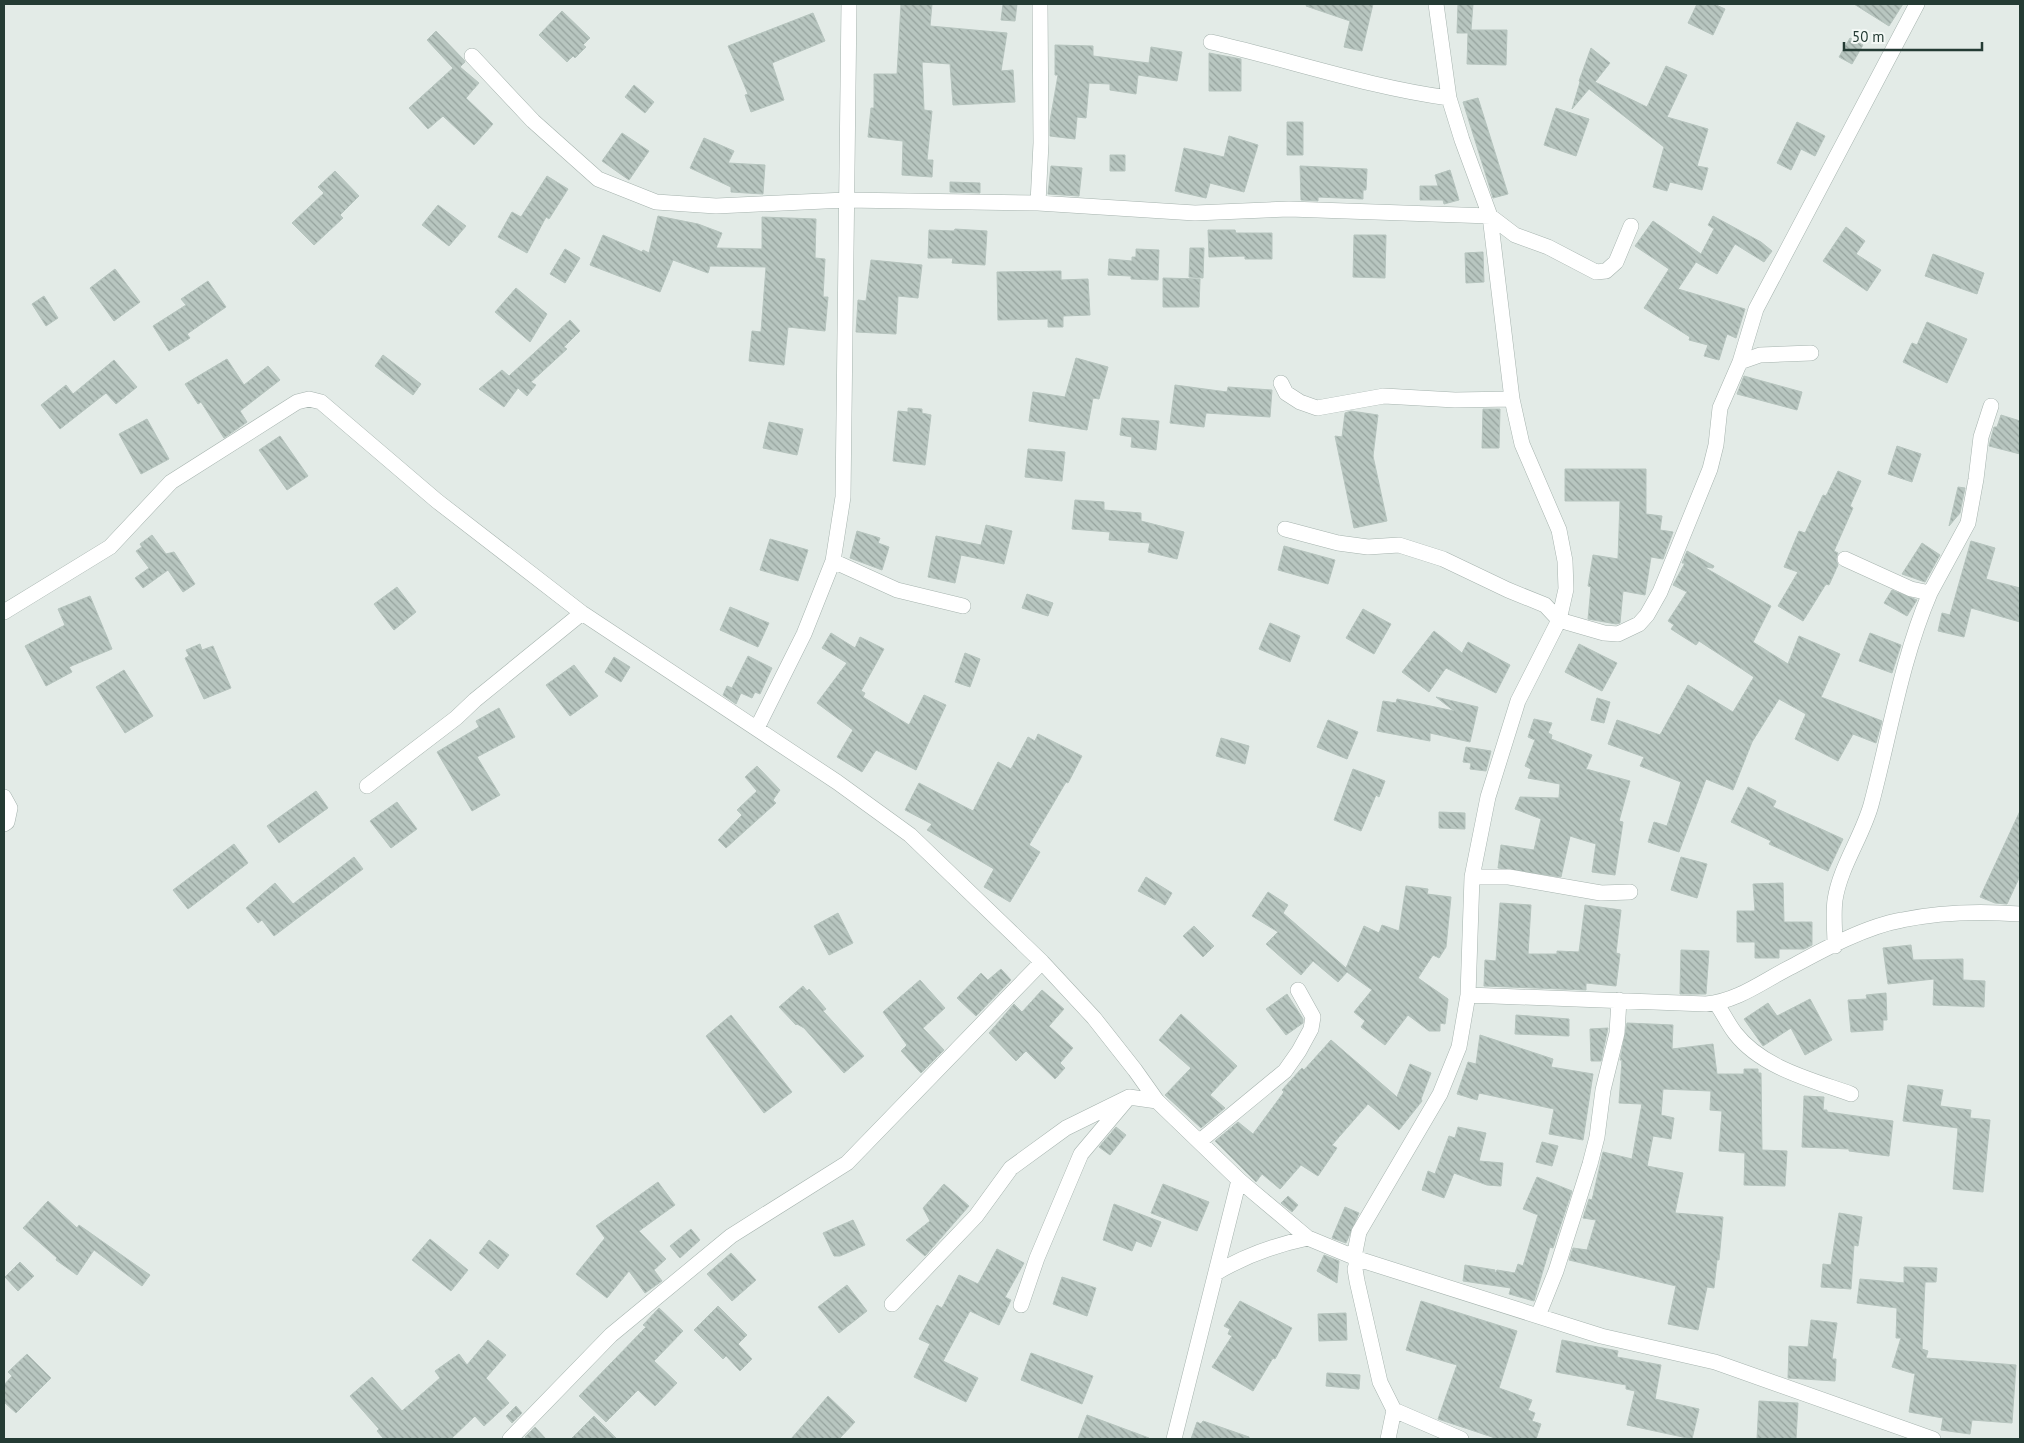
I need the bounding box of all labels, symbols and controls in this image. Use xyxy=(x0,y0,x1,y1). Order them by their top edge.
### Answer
scale bar xyxy=(1844,20,1982,52)
text: 50 m xyxy=(1852,27,1885,46)

